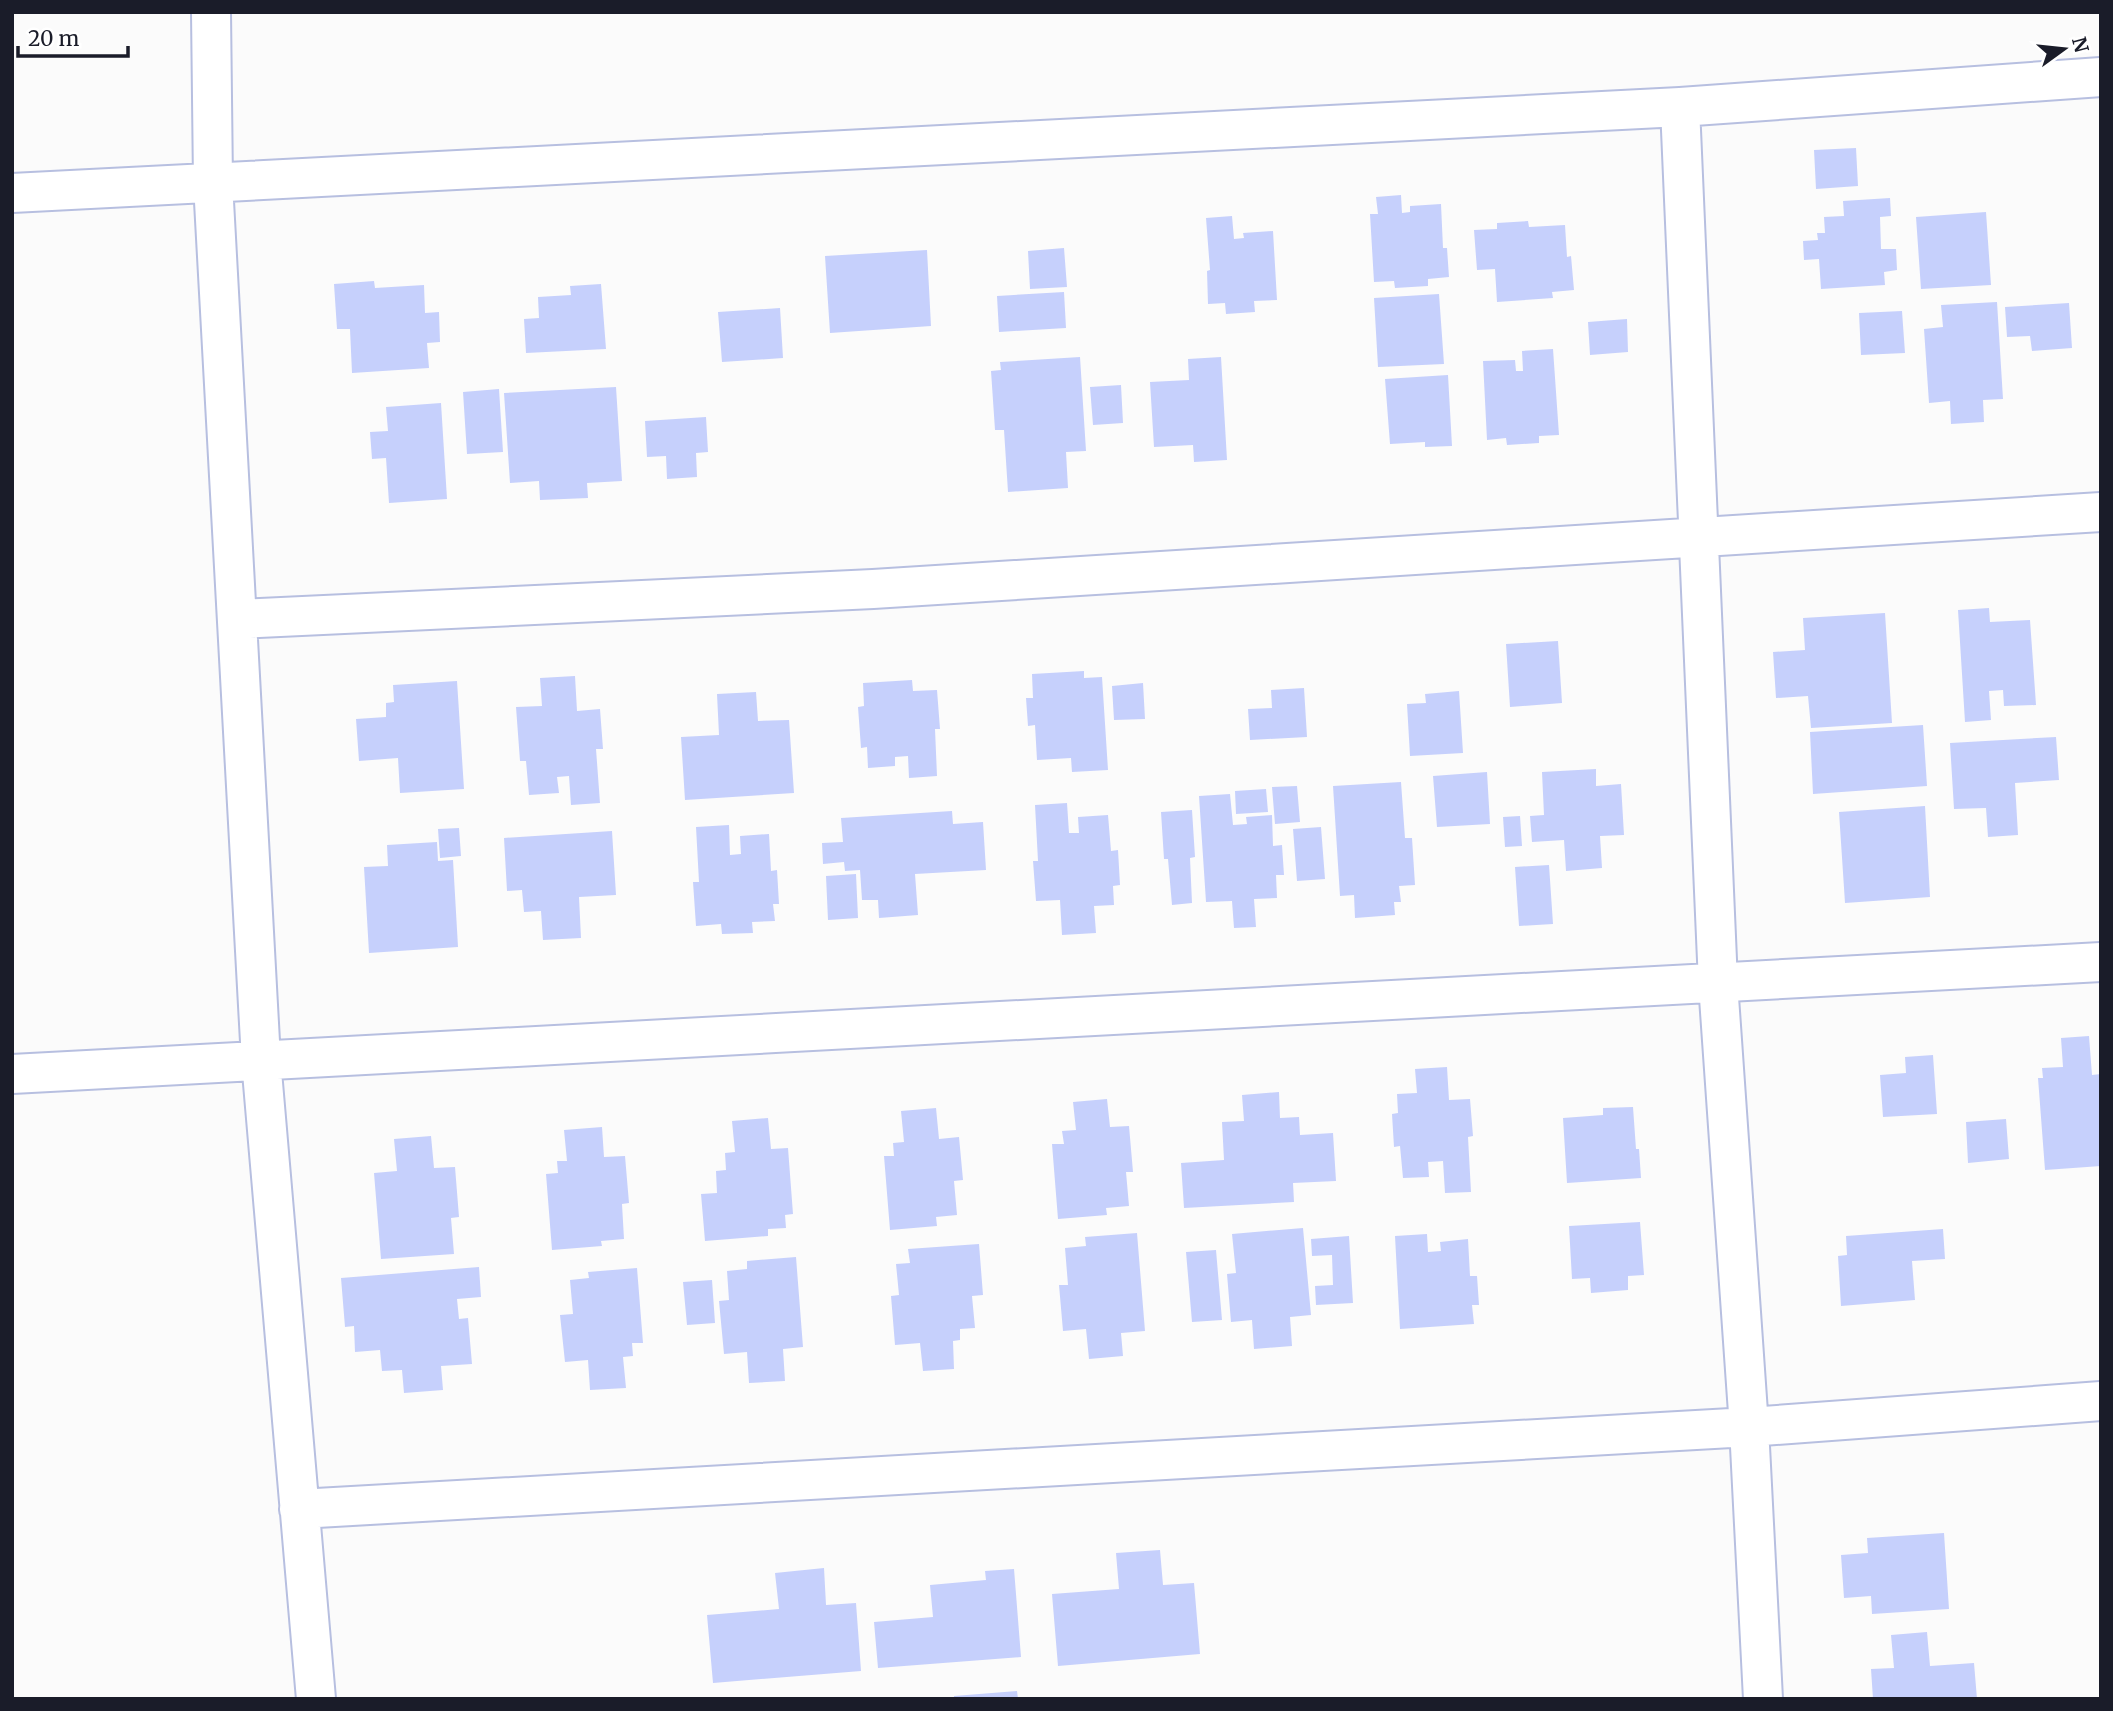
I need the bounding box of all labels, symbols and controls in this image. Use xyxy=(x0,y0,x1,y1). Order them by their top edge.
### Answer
scale bar xyxy=(18,14,128,58)
north arrow xyxy=(2029,14,2099,84)
text: 20 m xyxy=(28,25,80,52)
text: N xyxy=(2067,34,2094,55)

